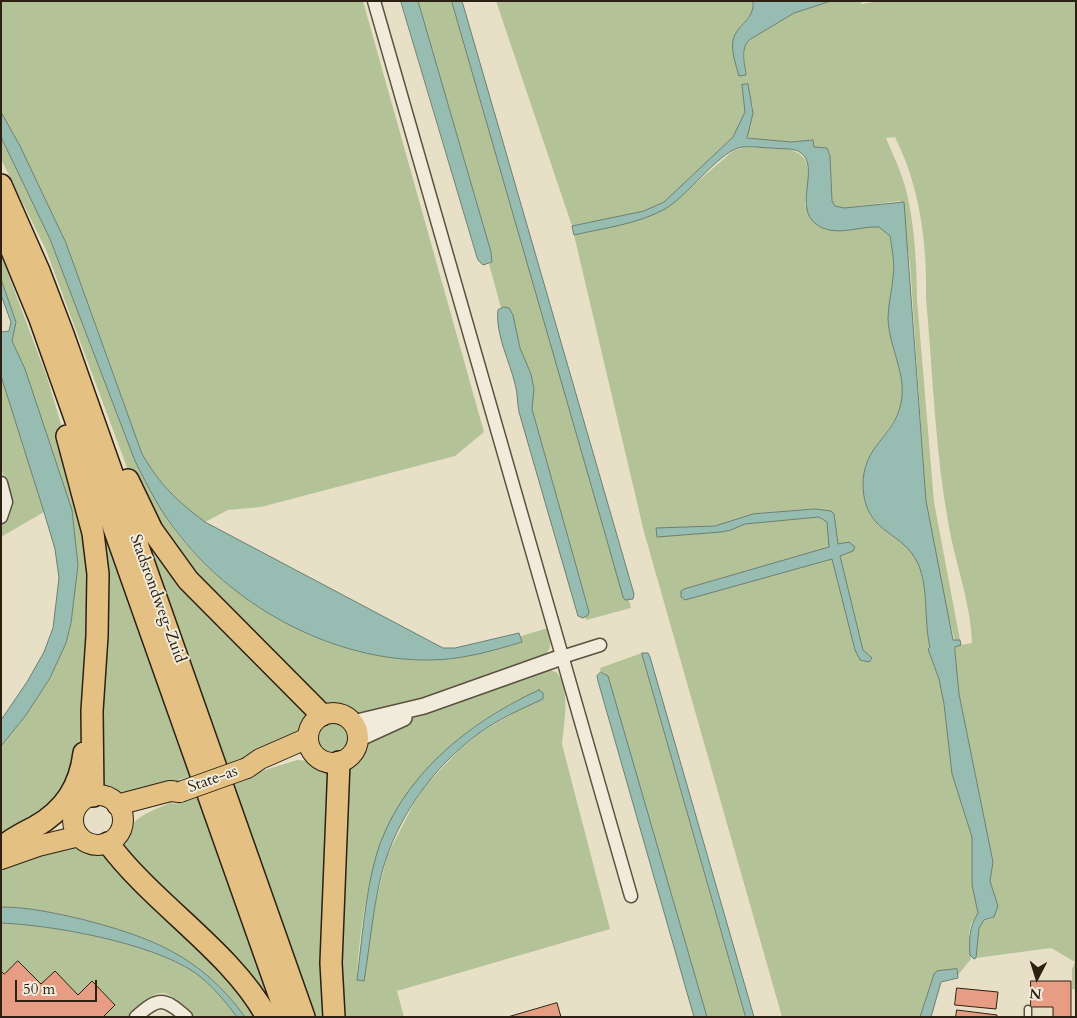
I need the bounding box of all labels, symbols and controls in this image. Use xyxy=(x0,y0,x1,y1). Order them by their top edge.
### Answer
street label: Stadsrondweg-Zuid xyxy=(125,532,189,666)
street label: State-as xyxy=(185,762,241,798)
north arrow xyxy=(1012,953,1062,1003)
scale bar xyxy=(18,970,100,1002)
text: 50 m xyxy=(23,979,55,999)
text: N xyxy=(1029,983,1043,1003)

